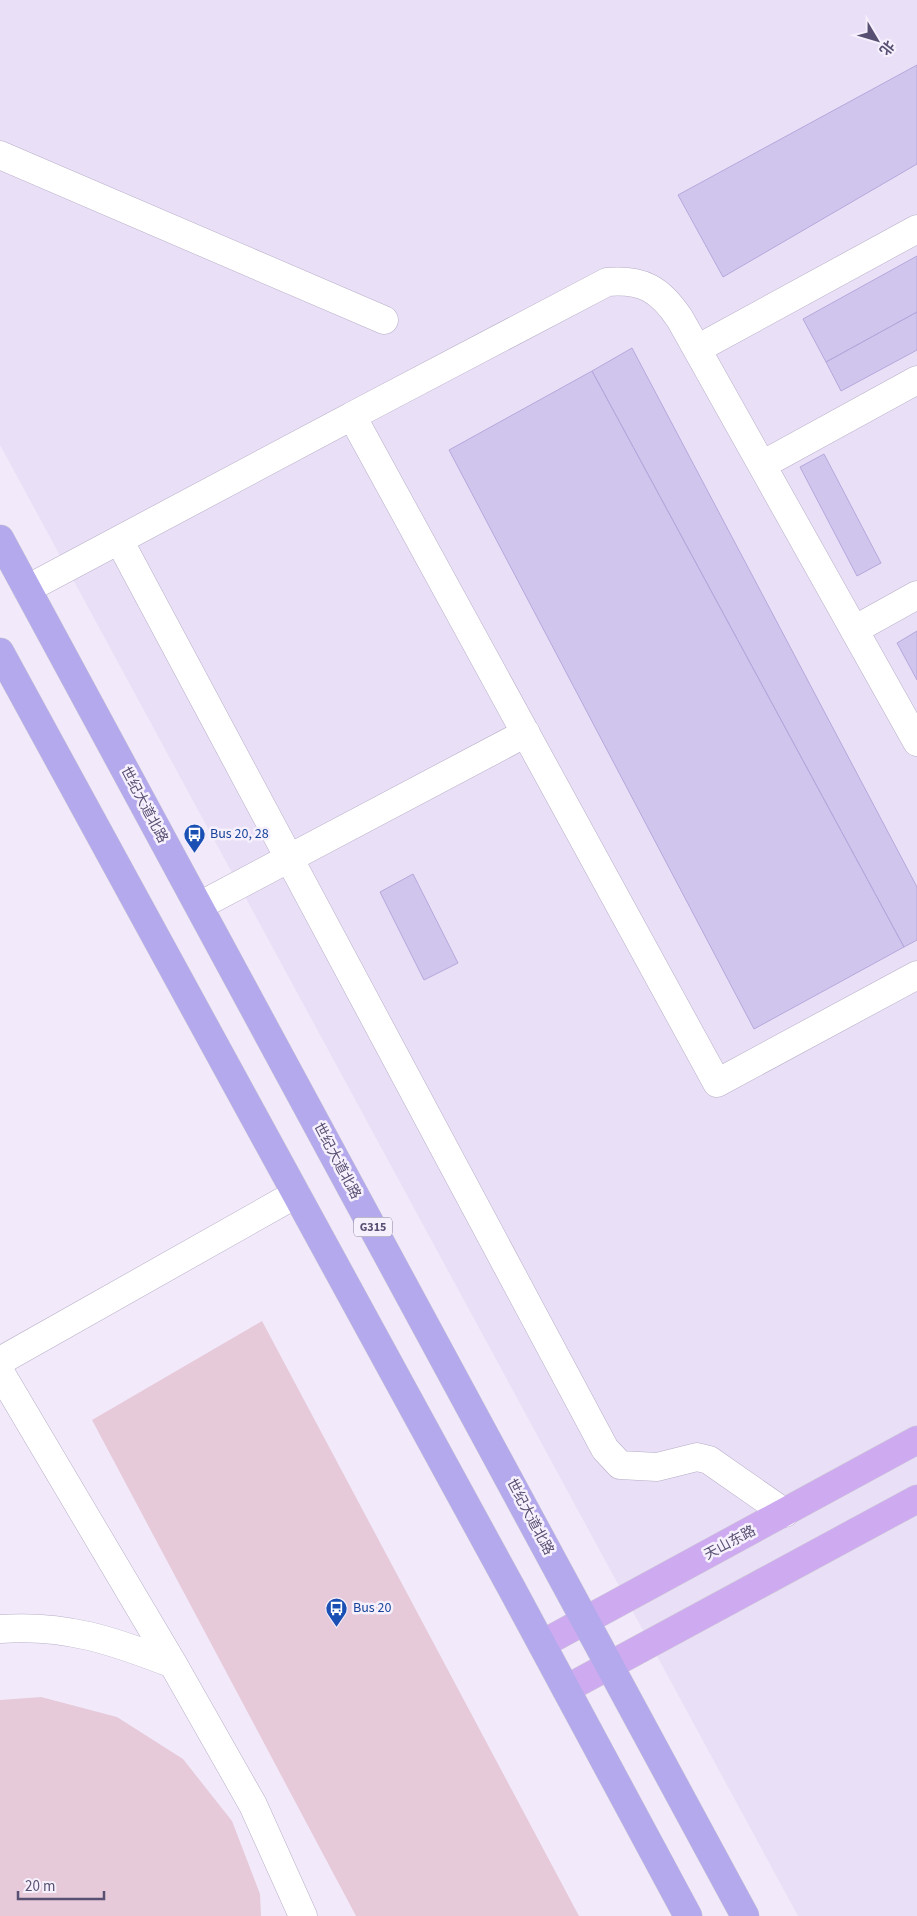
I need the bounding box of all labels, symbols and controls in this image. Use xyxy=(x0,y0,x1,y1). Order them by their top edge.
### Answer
north arrow xyxy=(852,15,902,65)
text: 北 xyxy=(874,36,899,59)
street label: 世纪大道北路 xyxy=(115,763,173,847)
bus stop icon: Bus 20, 28 xyxy=(182,822,206,853)
place label: Bus 20, 28 xyxy=(210,824,269,844)
street label: 世纪大道北路 xyxy=(308,1119,366,1203)
road number: G315 xyxy=(354,1218,392,1236)
street label: 世纪大道北路 xyxy=(501,1475,559,1559)
street label: 天山东路 xyxy=(701,1521,759,1565)
bus stop icon: Bus 20 xyxy=(325,1596,349,1627)
place label: Bus 20 xyxy=(353,1598,391,1618)
scale bar xyxy=(18,1868,104,1900)
text: 20 m xyxy=(25,1876,55,1897)

